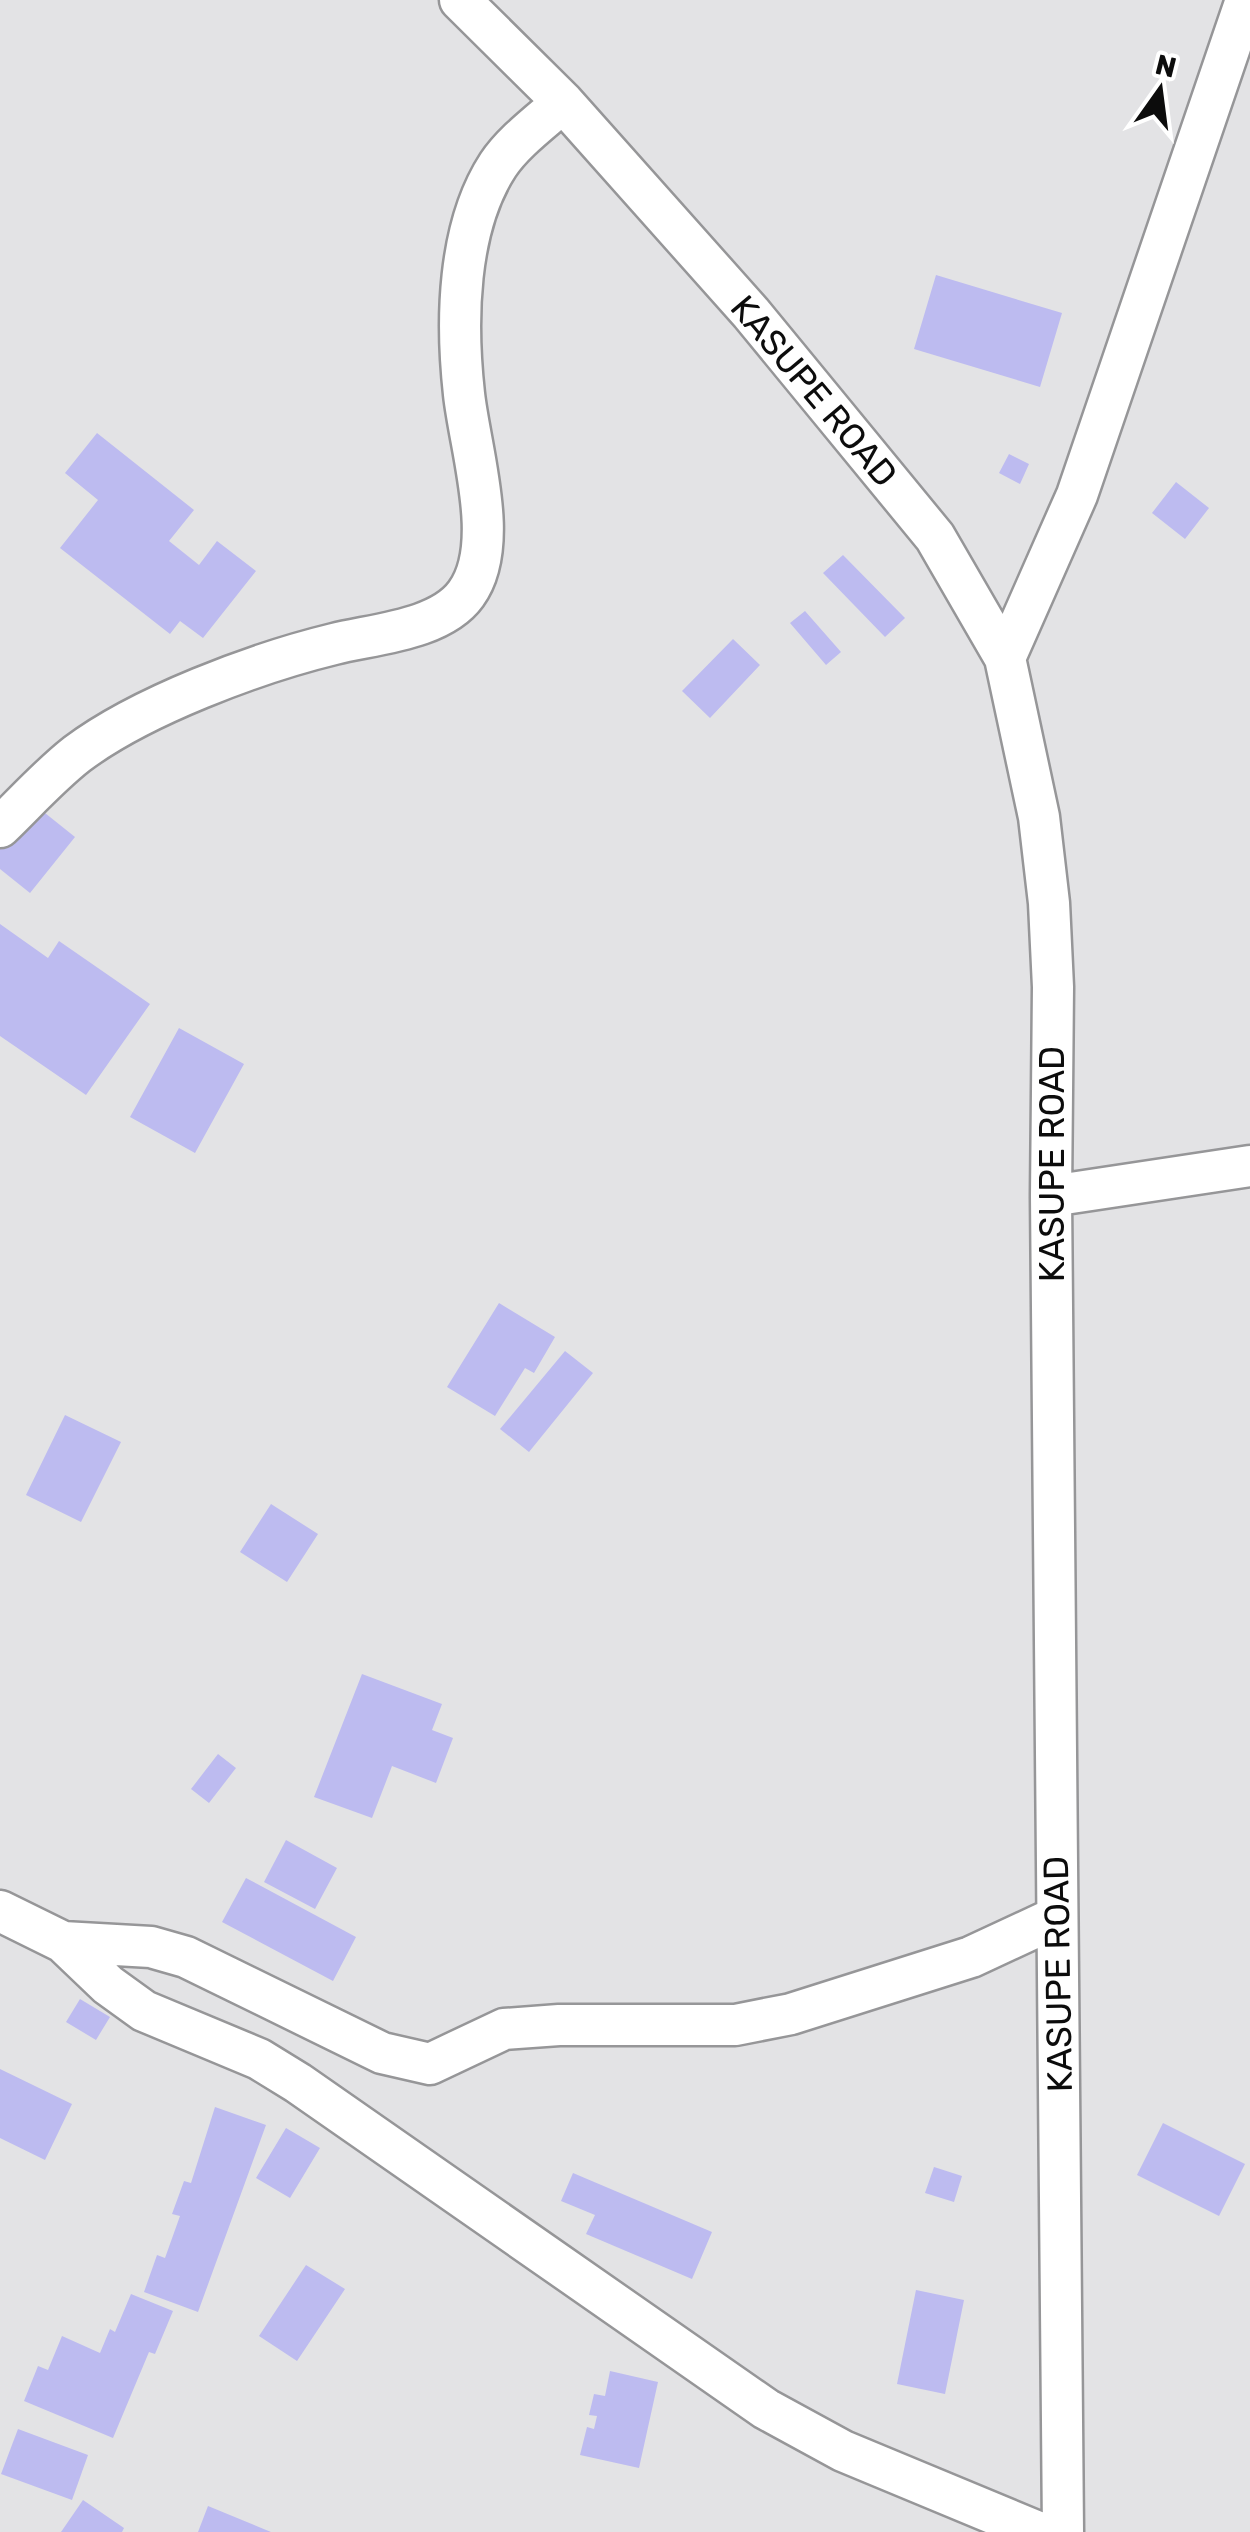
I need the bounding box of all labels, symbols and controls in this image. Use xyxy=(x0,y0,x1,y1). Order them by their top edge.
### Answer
north arrow xyxy=(1110,40,1210,140)
text: N xyxy=(1152,48,1180,85)
street label: KASUPE ROAD xyxy=(722,287,906,495)
street label: KASUPE ROAD xyxy=(1031,1046,1073,1282)
street label: KASUPE ROAD xyxy=(1035,1855,1081,2093)

